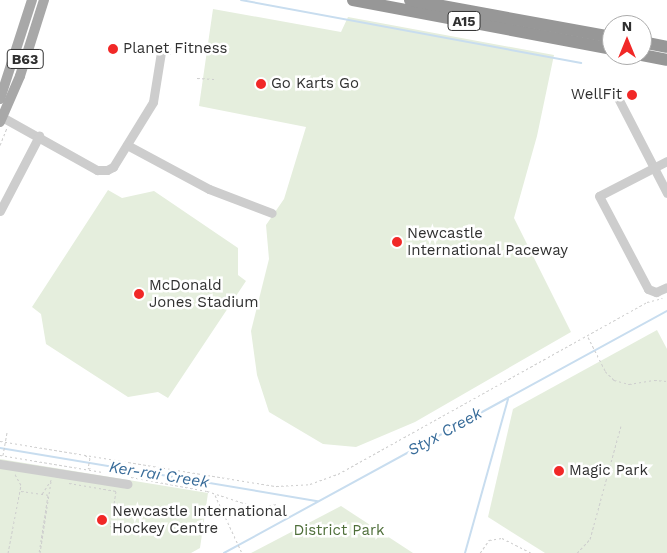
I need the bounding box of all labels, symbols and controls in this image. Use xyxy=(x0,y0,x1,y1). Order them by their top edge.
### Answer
road number: A15 xyxy=(446,10,482,32)
north arrow xyxy=(602,15,652,65)
text: N xyxy=(622,18,632,34)
place label: Planet Fitness xyxy=(123,40,228,58)
marker: Planet Fitness xyxy=(107,43,119,55)
road number: B63 xyxy=(6,48,44,70)
place label: Go Karts Go xyxy=(271,75,359,93)
marker: Go Karts Go xyxy=(255,78,267,90)
place label: WellFit xyxy=(571,86,622,104)
marker: WellFit xyxy=(626,89,638,101)
place label: Newcastle International Paceway xyxy=(407,224,569,259)
marker: Newcastle International Paceway xyxy=(391,236,403,248)
place label: McDonald Jones Stadium xyxy=(149,276,259,311)
marker: McDonald Jones Stadium xyxy=(133,288,145,300)
water label: Styx Creek xyxy=(404,404,486,460)
water label: Ker-rai Creek xyxy=(108,458,210,492)
place label: Magic Park xyxy=(569,462,648,480)
marker: Magic Park xyxy=(553,465,565,477)
place label: Newcastle International Hockey Centre xyxy=(112,502,287,537)
marker: Newcastle International Hockey Centre xyxy=(96,514,108,526)
park label: District Park xyxy=(293,522,385,540)

